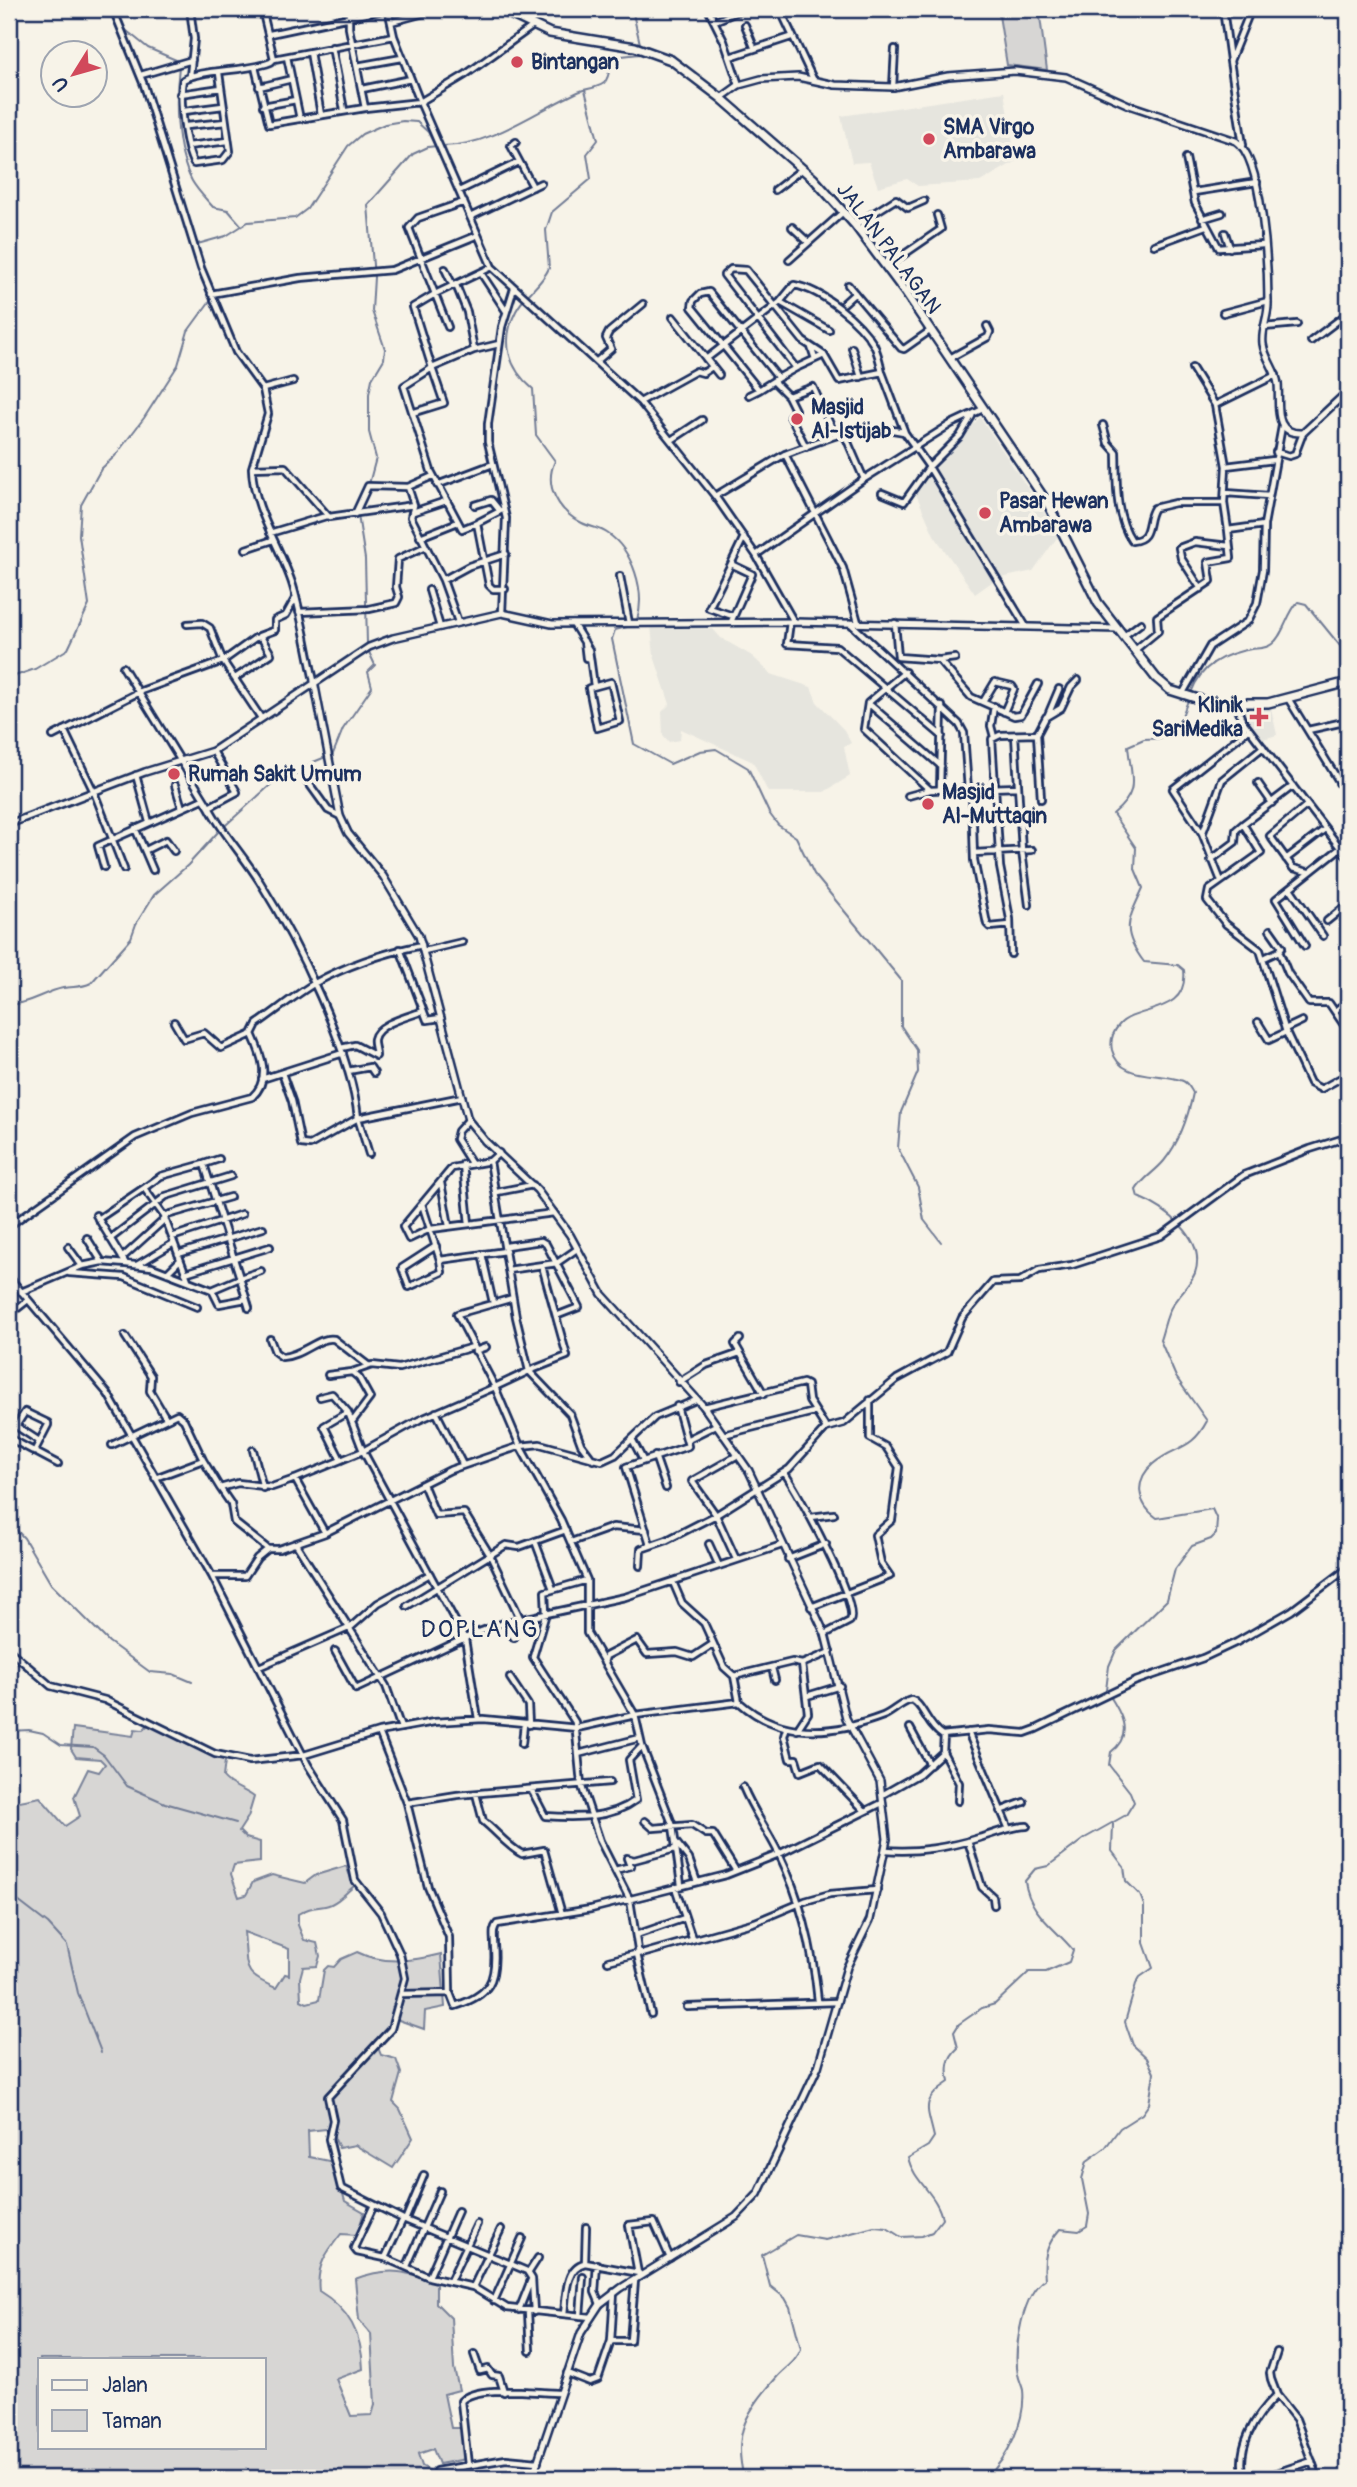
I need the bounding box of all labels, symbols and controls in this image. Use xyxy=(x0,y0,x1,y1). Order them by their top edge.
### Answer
north arrow xyxy=(38,38,108,108)
place label: Bintangan xyxy=(531,49,619,76)
marker: Bintangan xyxy=(509,54,525,70)
text: U xyxy=(48,71,75,96)
place label: SMA Virgo Ambarawa xyxy=(943,114,1036,165)
marker: SMA Virgo Ambarawa xyxy=(921,131,937,147)
street label: JALAN PALAGAN xyxy=(830,177,947,320)
place label: Masjid Al-Istijab xyxy=(811,394,891,445)
marker: Masjid Al-Istijab xyxy=(789,411,805,427)
place label: Pasar Hewan Ambarawa xyxy=(999,488,1109,539)
marker: Pasar Hewan Ambarawa xyxy=(977,505,993,521)
place label: Klinik SariMedika xyxy=(1152,692,1243,743)
marker: Klinik SariMedika xyxy=(1249,707,1269,727)
place label: Rumah Sakit Umum xyxy=(188,761,362,788)
marker: Rumah Sakit Umum xyxy=(166,766,182,782)
place label: Masjid Al-Muttaqin xyxy=(942,779,1047,830)
marker: Masjid Al-Muttaqin xyxy=(920,796,936,812)
district label: DOPLANG xyxy=(421,1615,539,1644)
legend xyxy=(38,2358,266,2448)
text: Jalan xyxy=(102,2372,148,2399)
text: Taman xyxy=(102,2408,162,2435)

